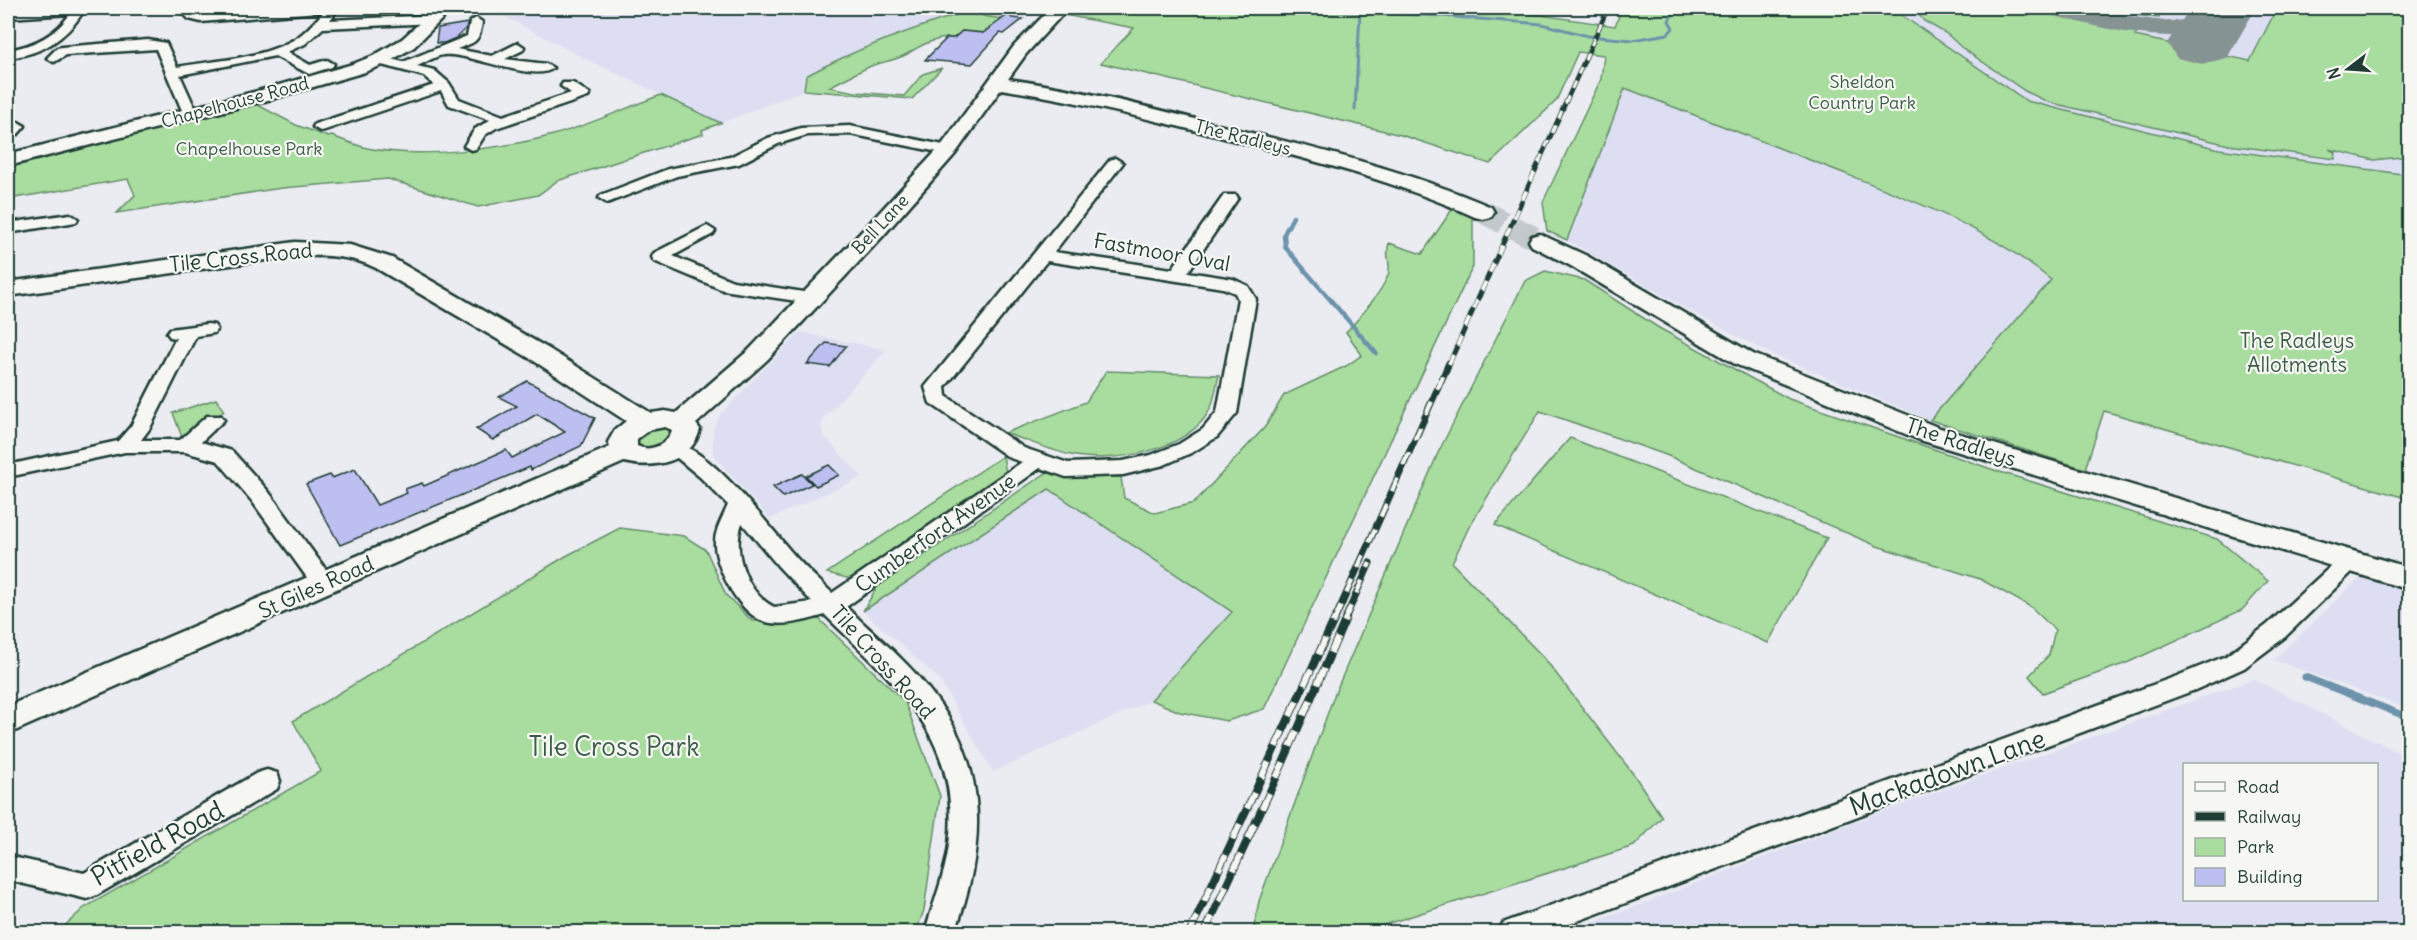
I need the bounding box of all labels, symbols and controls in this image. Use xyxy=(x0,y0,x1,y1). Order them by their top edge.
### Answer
north arrow xyxy=(2318,39,2378,99)
text: N xyxy=(2322,65,2345,82)
park label: Sheldon Country Park xyxy=(1808,70,1916,114)
street label: Chapelhouse Road xyxy=(159,71,312,133)
street label: The Radleys xyxy=(1193,114,1293,160)
park label: Chapelhouse Park xyxy=(176,137,322,160)
street label: Bell Lane xyxy=(846,189,914,259)
street label: Fastmoor Oval xyxy=(1092,227,1232,277)
street label: Tile Cross Road xyxy=(168,236,314,278)
park label: The Radleys Allotments xyxy=(2240,327,2354,378)
street label: The Radleys xyxy=(1902,411,2020,473)
street label: Cumberford Avenue xyxy=(849,467,1021,599)
street label: St Giles Road xyxy=(254,550,378,624)
street label: Tile Cross Road xyxy=(825,599,941,725)
street label: Mackadown Lane xyxy=(1845,721,2049,823)
park label: Tile Cross Park xyxy=(529,730,699,763)
legend xyxy=(2183,763,2378,901)
text: Road xyxy=(2237,775,2280,798)
street label: Pitfield Road xyxy=(85,793,229,893)
text: Railway xyxy=(2237,805,2301,828)
text: Park xyxy=(2237,835,2274,858)
text: Building xyxy=(2237,865,2302,888)

